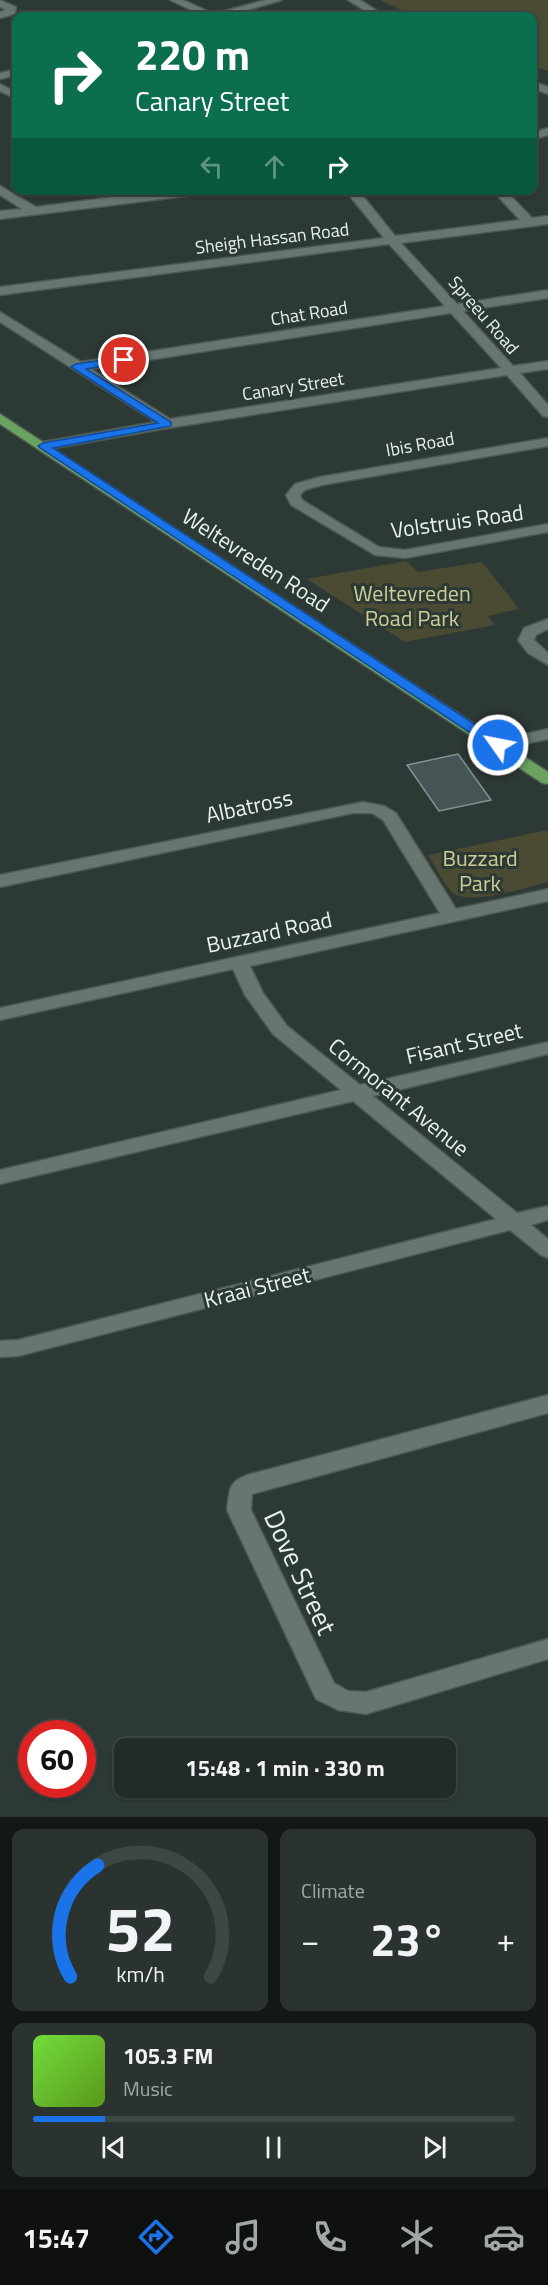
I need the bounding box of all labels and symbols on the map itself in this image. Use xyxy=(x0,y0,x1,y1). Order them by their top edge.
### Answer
street label: Sheigh Hassan Road xyxy=(194,215,350,261)
street label: Spreeu Road xyxy=(442,270,526,360)
street label: Chat Road xyxy=(268,294,350,332)
pin xyxy=(98,334,149,385)
street label: Canary Street xyxy=(240,365,347,407)
street label: Ibis Road xyxy=(384,425,456,463)
street label: Volstruis Road xyxy=(389,495,525,547)
street label: Weltevreden Road xyxy=(175,499,337,621)
park label: Weltevreden Road Park xyxy=(353,576,471,635)
position arrow xyxy=(466,713,530,777)
street label: Albatross xyxy=(202,780,296,832)
park label: Buzzard Park xyxy=(442,841,518,900)
street label: Buzzard Road xyxy=(203,902,335,962)
street label: Fisant Street xyxy=(402,1013,526,1073)
street label: Cormorant Avenue xyxy=(321,1029,477,1165)
street label: Kraai Street xyxy=(200,1257,314,1317)
street label: Dove Street xyxy=(254,1503,348,1642)
speed limit sign: 60 xyxy=(18,1720,96,1798)

